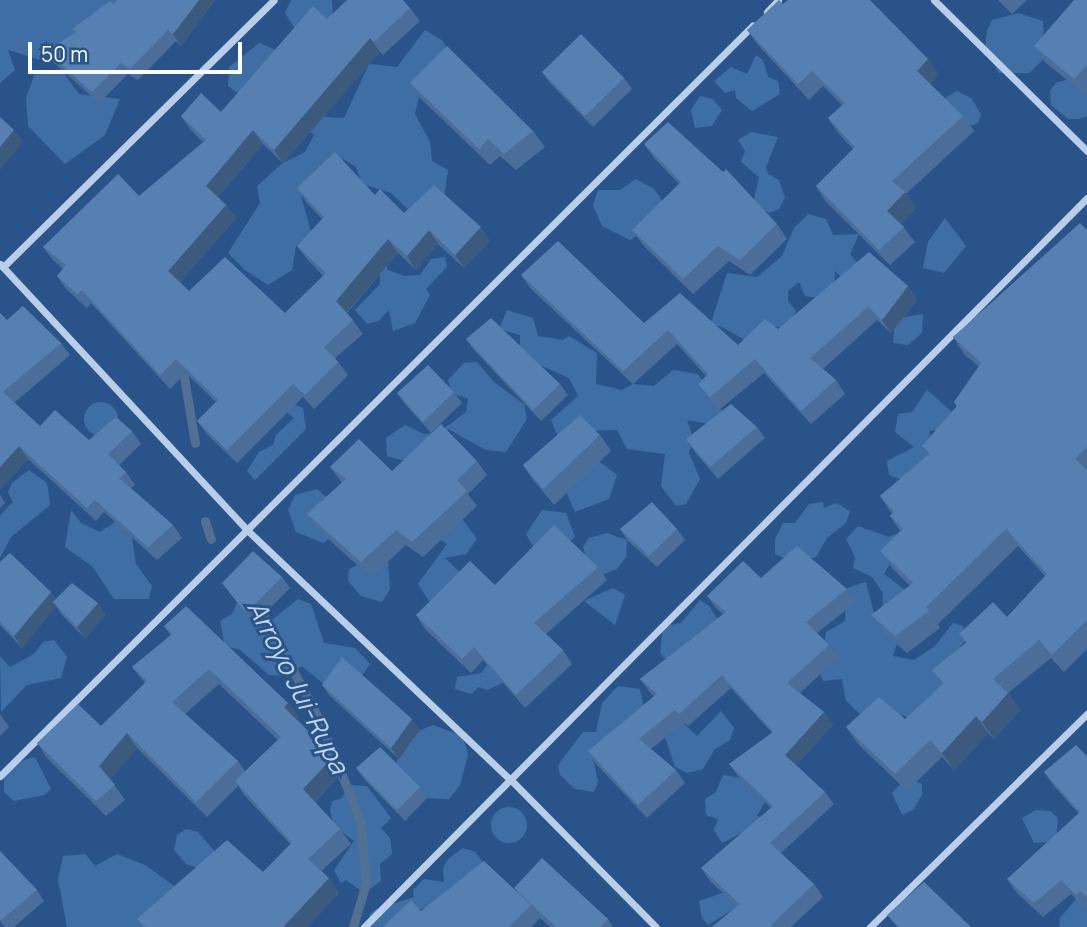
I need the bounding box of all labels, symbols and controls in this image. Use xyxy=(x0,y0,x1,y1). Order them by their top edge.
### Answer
scale bar xyxy=(32,28,245,72)
text: 50 m xyxy=(41,40,88,68)
water label: Arroyo Jui-Rupa xyxy=(241,595,355,779)

